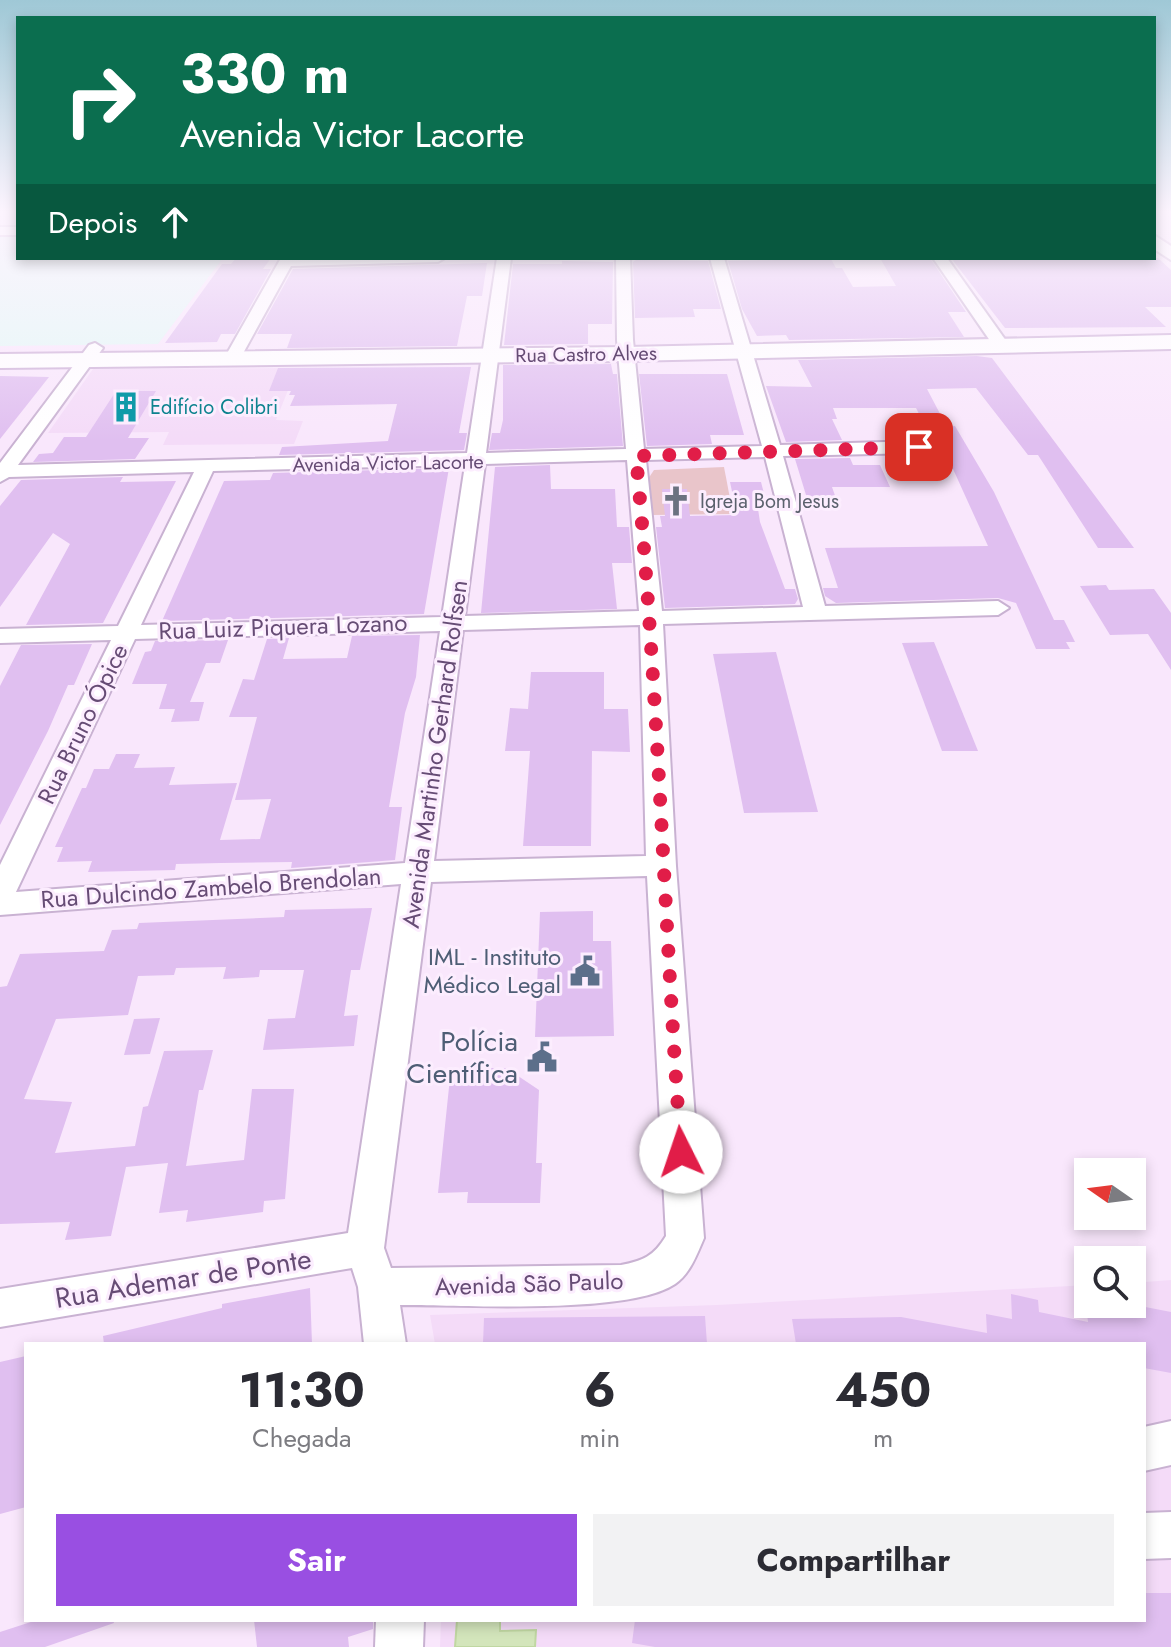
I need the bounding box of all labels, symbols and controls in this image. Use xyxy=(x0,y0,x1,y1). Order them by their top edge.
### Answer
text: 330 m xyxy=(180,33,349,114)
icon: right xyxy=(48,48,152,152)
text: Avenida Victor Lacorte xyxy=(180,108,524,160)
icon: ahead xyxy=(153,200,197,244)
text: Depois xyxy=(48,201,137,244)
street label: Rua Castro Alves xyxy=(515,339,657,370)
building icon: Edifício Colibri xyxy=(109,390,143,424)
place label: Edifício Colibri xyxy=(150,393,278,422)
pin xyxy=(885,413,953,481)
icon: arrive xyxy=(897,425,941,469)
street label: Avenida Victor Lacorte xyxy=(292,447,484,480)
church icon: Igreja Bom Jesus xyxy=(659,484,693,518)
place label: Igreja Bom Jesus xyxy=(700,487,839,516)
street label: Avenida Martinho Gerhard Rolfsen xyxy=(393,578,476,930)
street label: Rua Luiz Piquera Lozano xyxy=(158,605,408,648)
street label: Rua Bruno Ópice xyxy=(29,638,137,810)
street label: Rua Dulcindo Zambelo Brendolan xyxy=(39,858,382,917)
place label: IML - Instituto Médico Legal xyxy=(424,939,561,1002)
public building icon: IML - Instituto Médico Legal xyxy=(568,954,602,988)
place label: Polícia Científica xyxy=(406,1021,518,1094)
public building icon: Polícia Científica xyxy=(525,1040,559,1074)
position arrow xyxy=(639,1110,723,1194)
north arrow xyxy=(1074,1158,1146,1230)
map controls xyxy=(1074,1158,1146,1318)
street label: Rua Ademar de Ponte xyxy=(52,1238,314,1319)
button: search xyxy=(1074,1246,1146,1318)
street label: Avenida São Paulo xyxy=(434,1263,624,1304)
text: 11:30 xyxy=(239,1356,365,1425)
text: 6 xyxy=(584,1356,616,1425)
text: 450 xyxy=(835,1356,931,1425)
text: Chegada xyxy=(252,1419,351,1457)
text: min xyxy=(579,1419,620,1457)
text: m xyxy=(873,1419,893,1457)
button: Sair xyxy=(56,1514,577,1606)
button: Compartilhar xyxy=(593,1514,1114,1606)

